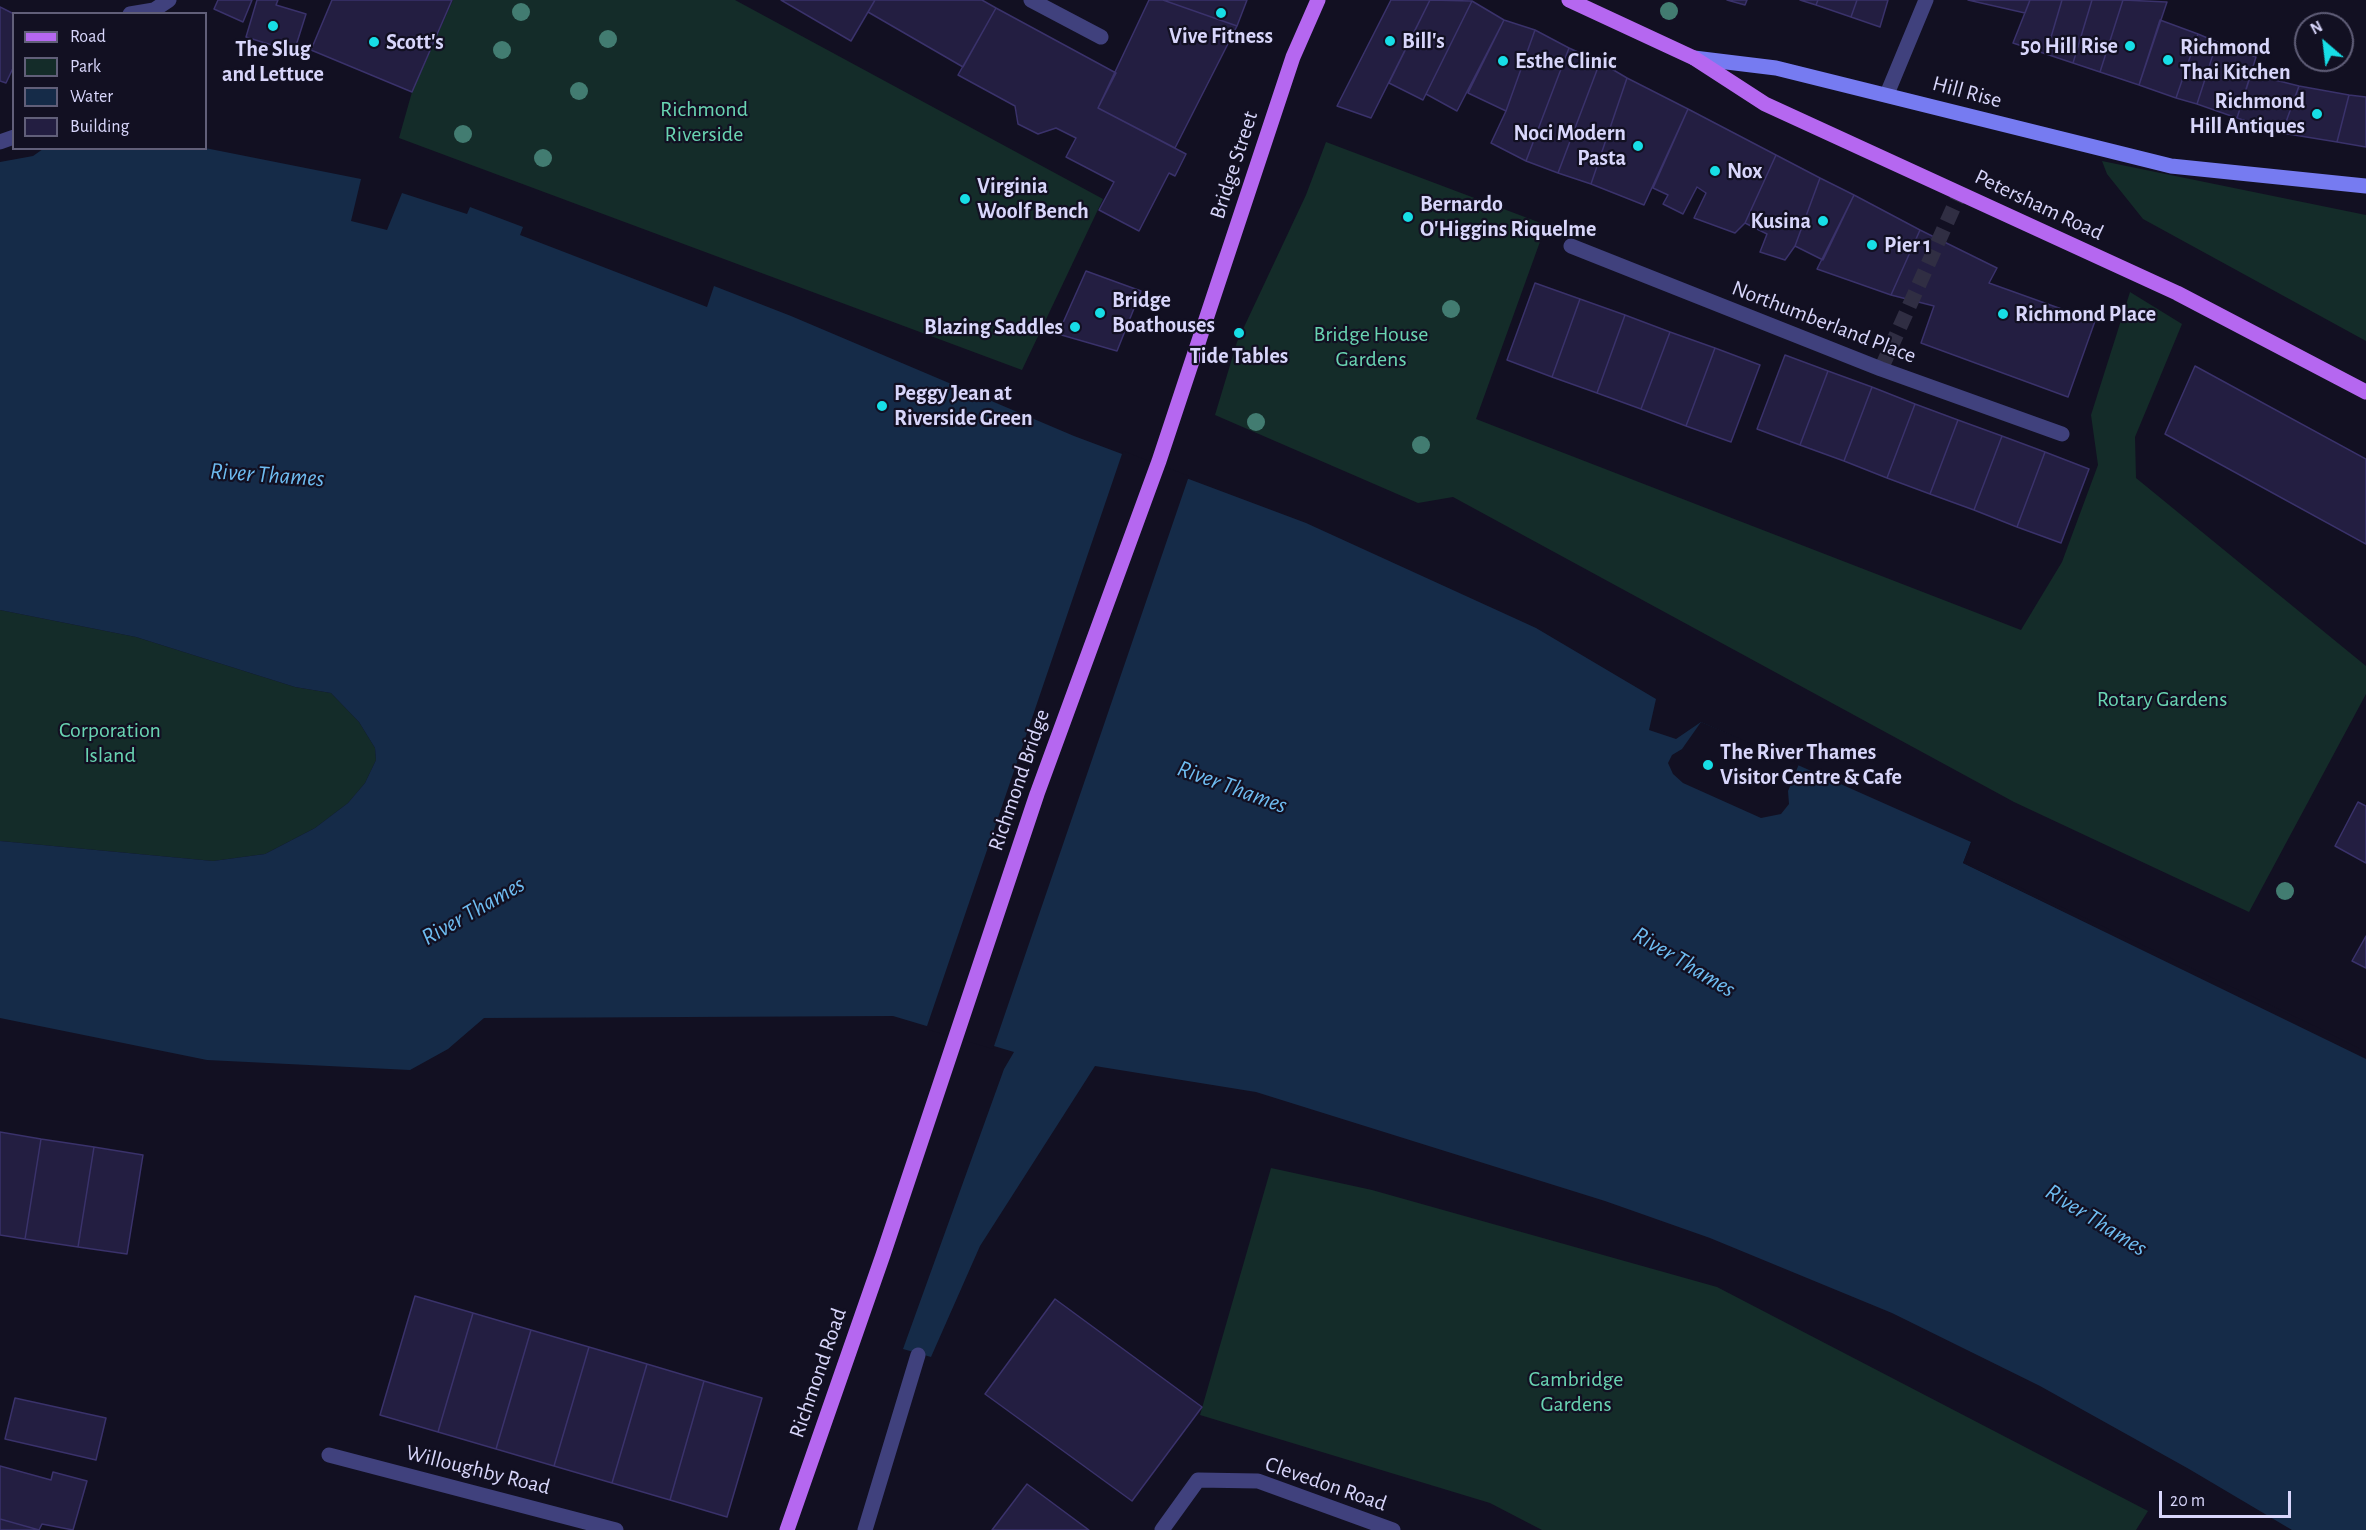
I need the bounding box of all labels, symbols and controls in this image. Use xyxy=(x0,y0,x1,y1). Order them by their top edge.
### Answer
marker: Vive Fitness xyxy=(1214,6,1228,20)
legend xyxy=(12,12,207,150)
north arrow xyxy=(2294,12,2354,72)
text: N xyxy=(2308,18,2325,38)
marker: The Slug and Lettuce xyxy=(266,19,280,33)
place label: Vive Fitness xyxy=(1169,23,1273,49)
text: Road xyxy=(70,28,106,46)
place label: Bill's xyxy=(1402,28,1445,54)
place label: Scott's xyxy=(386,29,444,55)
place label: 50 Hill Rise xyxy=(2020,33,2118,59)
marker: Bill's xyxy=(1383,34,1397,48)
place label: Richmond Thai Kitchen xyxy=(2180,34,2291,86)
marker: Scott's xyxy=(367,35,381,49)
place label: The Slug and Lettuce xyxy=(222,36,324,88)
marker: 50 Hill Rise xyxy=(2123,39,2137,53)
place label: Esthe Clinic xyxy=(1515,48,1616,74)
marker: Richmond Thai Kitchen xyxy=(2161,53,2175,67)
marker: Esthe Clinic xyxy=(1496,54,1510,68)
text: Park xyxy=(70,58,101,76)
street label: Hill Rise xyxy=(1929,70,2005,114)
text: Water xyxy=(70,88,113,106)
place label: Richmond Hill Antiques xyxy=(2189,88,2305,140)
park label: Richmond Riverside xyxy=(660,96,748,148)
marker: Richmond Hill Antiques xyxy=(2310,107,2324,121)
street label: Bridge Street xyxy=(1204,108,1264,222)
text: Building xyxy=(70,118,129,136)
place label: Noci Modern Pasta xyxy=(1513,120,1626,172)
marker: Noci Modern Pasta xyxy=(1631,139,1645,153)
place label: Nox xyxy=(1727,158,1763,184)
marker: Nox xyxy=(1708,164,1722,178)
street label: Petersham Road xyxy=(1970,164,2108,246)
place label: Virginia Woolf Bench xyxy=(977,173,1089,224)
place label: Bernardo O'Higgins Riquelme xyxy=(1420,191,1596,242)
marker: Virginia Woolf Bench xyxy=(958,192,972,206)
place label: Kusina xyxy=(1751,208,1811,234)
marker: Bernardo O'Higgins Riquelme xyxy=(1401,210,1415,224)
marker: Kusina xyxy=(1816,214,1830,228)
place label: Pier 1 xyxy=(1884,232,1931,258)
marker: Pier 1 xyxy=(1865,238,1879,252)
street label: Northumberland Place xyxy=(1728,275,1920,369)
place label: Bridge Boathouses xyxy=(1112,287,1215,338)
place label: Richmond Place xyxy=(2015,301,2156,327)
marker: Bridge Boathouses xyxy=(1093,306,1107,320)
marker: Richmond Place xyxy=(1996,307,2010,321)
place label: Blazing Saddles xyxy=(924,314,1063,340)
marker: Blazing Saddles xyxy=(1068,320,1082,334)
park label: Bridge House Gardens xyxy=(1314,321,1428,372)
marker: Tide Tables xyxy=(1232,326,1246,340)
place label: Tide Tables xyxy=(1190,343,1288,369)
place label: Peggy Jean at Riverside Green xyxy=(894,380,1033,432)
marker: Peggy Jean at Riverside Green xyxy=(875,399,889,413)
water label: River Thames xyxy=(209,457,325,493)
park label: Rotary Gardens xyxy=(2097,686,2227,712)
street label: Richmond Bridge xyxy=(982,706,1056,854)
park label: Corporation Island xyxy=(59,717,161,768)
place label: The River Thames Visitor Centre & Cafe xyxy=(1720,739,1902,790)
water label: River Thames xyxy=(1173,754,1291,820)
marker: The River Thames Visitor Centre & Cafe xyxy=(1701,758,1715,772)
water label: River Thames xyxy=(416,870,530,952)
water label: River Thames xyxy=(1628,920,1740,1004)
water label: River Thames xyxy=(2040,1177,2152,1263)
street label: Richmond Road xyxy=(783,1305,853,1441)
park label: Cambridge Gardens xyxy=(1529,1366,1623,1418)
street label: Willoughby Road xyxy=(403,1439,553,1501)
street label: Clevedon Road xyxy=(1262,1451,1390,1517)
scale bar xyxy=(2162,1479,2294,1517)
text: 20 m xyxy=(2170,1492,2205,1510)

